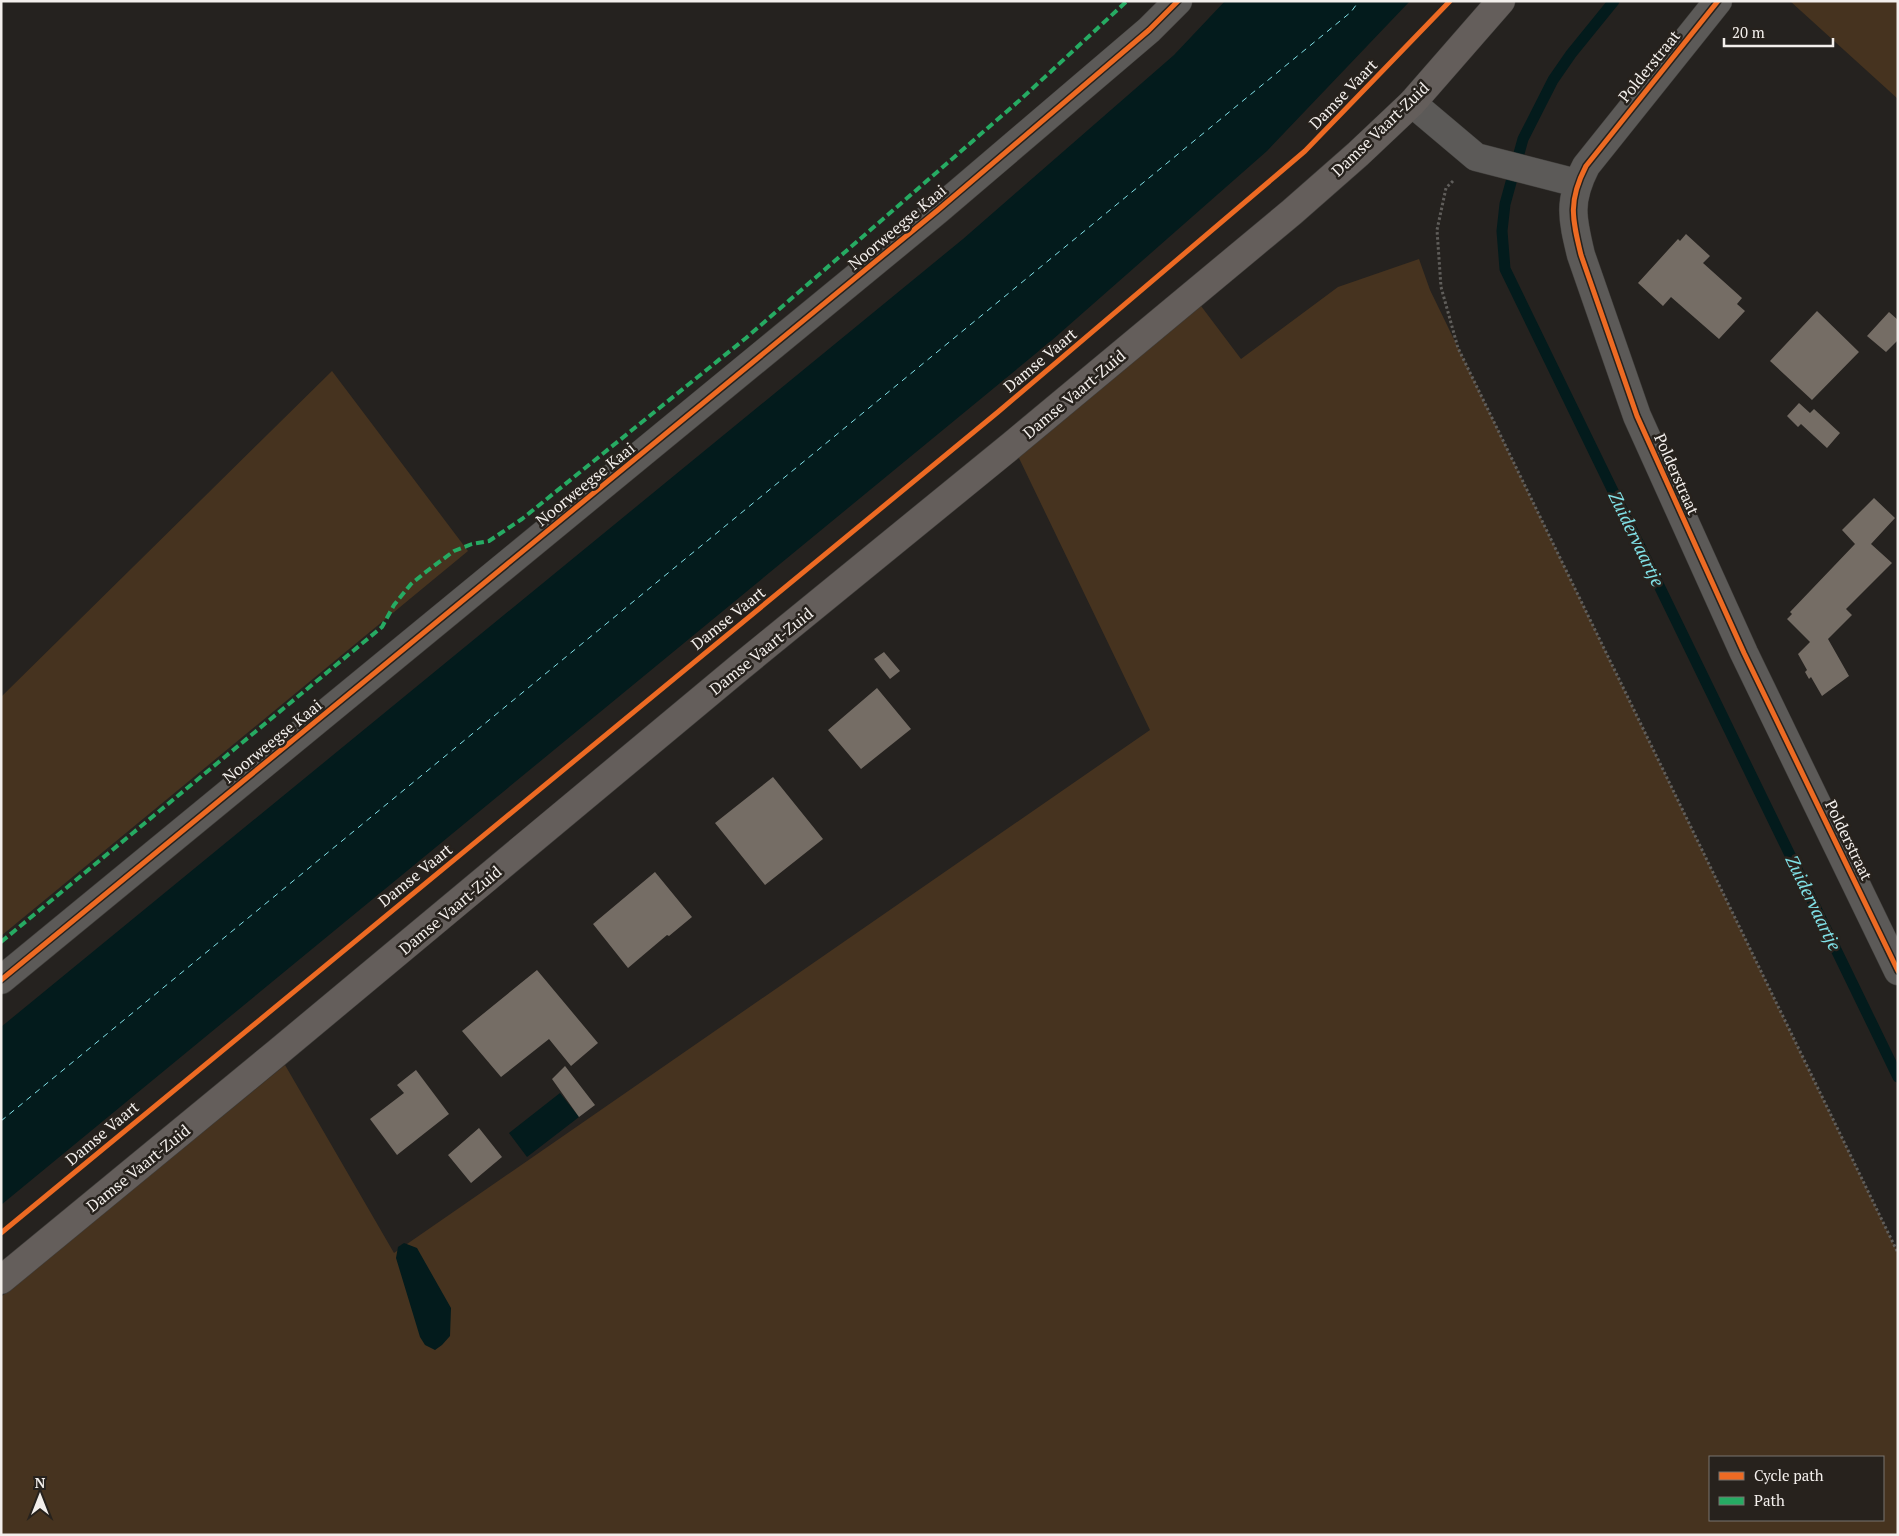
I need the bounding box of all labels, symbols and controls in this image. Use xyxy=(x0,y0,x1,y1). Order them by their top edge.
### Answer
scale bar xyxy=(1724,15,1833,47)
text: 20 m xyxy=(1732,22,1765,42)
street label: Polderstraat xyxy=(1613,25,1685,107)
street label: Damse Vaart xyxy=(1304,54,1382,134)
street label: Damse Vaart-Zuid xyxy=(1326,77,1434,181)
street label: Noorweegse Kaai xyxy=(843,179,951,275)
street label: Damse Vaart xyxy=(999,323,1081,397)
street label: Damse Vaart-Zuid xyxy=(1018,345,1130,443)
street label: Polderstraat xyxy=(1649,430,1705,518)
street label: Noorweegse Kaai xyxy=(531,437,639,531)
water label: Zuidervaartje xyxy=(1603,487,1670,590)
street label: Damse Vaart xyxy=(686,581,770,655)
street label: Damse Vaart-Zuid xyxy=(705,602,818,700)
street label: Noorweegse Kaai xyxy=(218,694,326,788)
street label: Polderstraat xyxy=(1820,796,1878,884)
street label: Damse Vaart xyxy=(373,838,457,912)
water label: Zuidervaartje xyxy=(1780,851,1847,954)
street label: Damse Vaart-Zuid xyxy=(394,861,506,959)
street label: Damse Vaart xyxy=(61,1096,143,1170)
street label: Damse Vaart-Zuid xyxy=(82,1119,195,1217)
legend xyxy=(1709,1456,1884,1521)
text: Cycle path xyxy=(1754,1465,1824,1485)
north arrow xyxy=(15,1471,65,1521)
text: N xyxy=(35,1473,46,1492)
text: Path xyxy=(1754,1490,1785,1510)

